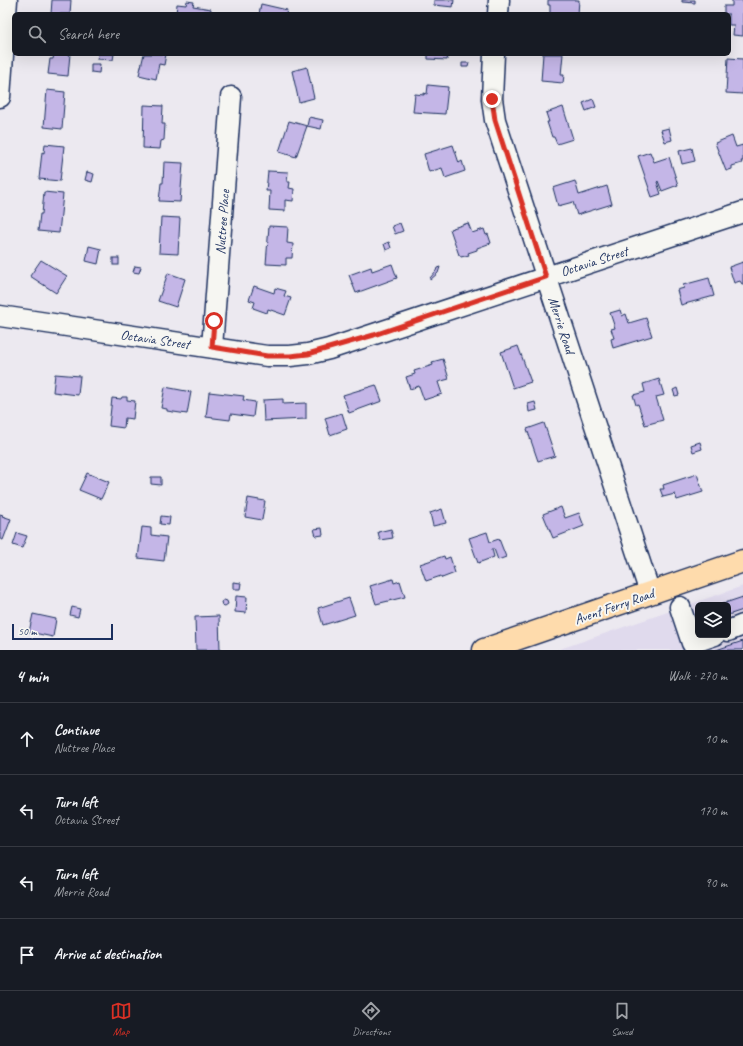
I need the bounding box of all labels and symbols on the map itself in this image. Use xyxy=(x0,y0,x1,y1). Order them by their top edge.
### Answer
route end xyxy=(483,90,501,108)
street label: Nuttree Place xyxy=(212,188,233,255)
street label: Octavia Street xyxy=(558,242,632,280)
street label: Merrie Road xyxy=(544,295,579,358)
route start xyxy=(205,312,223,330)
street label: Octavia Street xyxy=(119,326,193,353)
street label: Avent Ferry Road xyxy=(572,584,658,628)
scale bar xyxy=(12,622,113,641)

